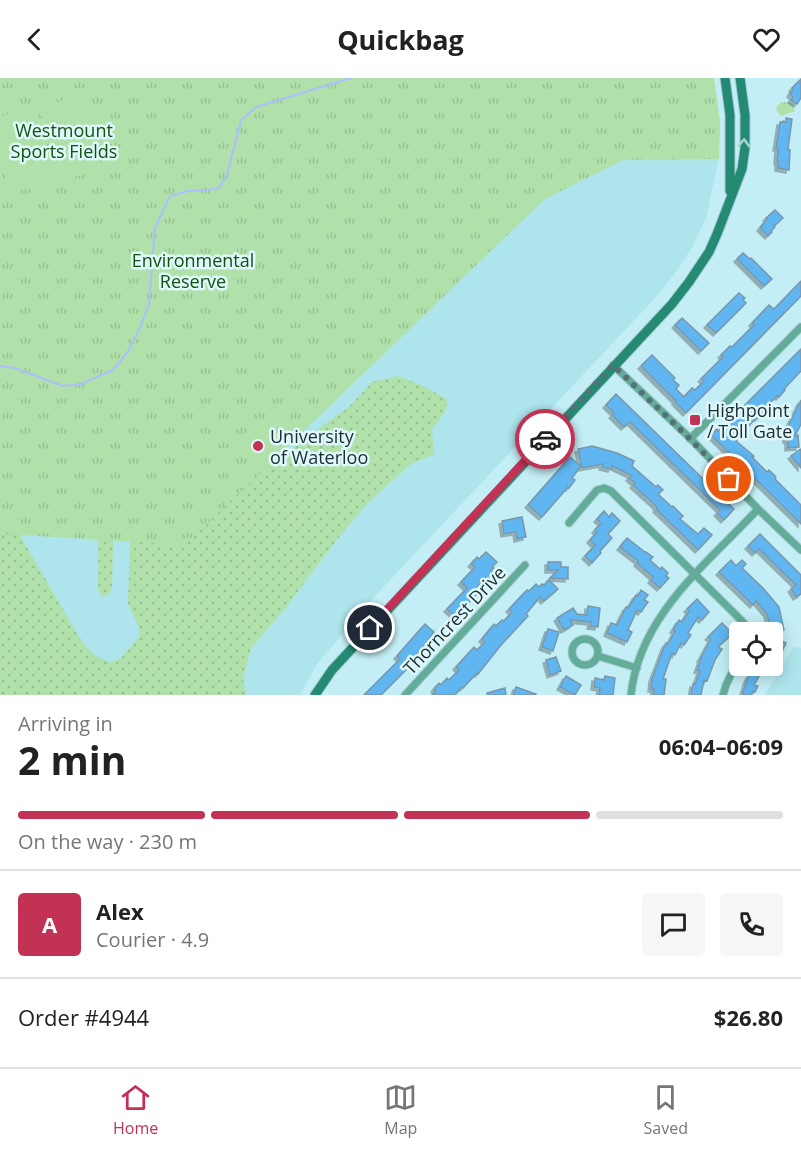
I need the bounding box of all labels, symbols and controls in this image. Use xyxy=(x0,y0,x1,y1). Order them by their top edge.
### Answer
text: Quickbag xyxy=(337,21,464,58)
icon: back xyxy=(18,23,51,56)
icon: heart xyxy=(750,23,783,56)
park label: Westmount Sports Fields xyxy=(11,118,117,163)
one-way arrow xyxy=(738,139,751,148)
park label: Environmental Reserve xyxy=(132,248,254,293)
place label: Highpoint / Toll Gate xyxy=(707,398,792,443)
courier xyxy=(515,409,575,469)
marker: Highpoint / Toll Gate xyxy=(688,413,702,427)
icon: car xyxy=(529,423,562,456)
place label: University of Waterloo xyxy=(270,424,368,469)
marker: University of Waterloo xyxy=(251,439,265,453)
pin xyxy=(703,453,754,504)
icon: bag xyxy=(712,462,745,495)
street label: Thorncrest Drive xyxy=(397,561,511,679)
pin xyxy=(344,602,395,653)
icon: home xyxy=(353,611,386,644)
map controls xyxy=(729,622,783,676)
button: locate xyxy=(729,622,783,676)
text: Arriving in xyxy=(18,710,113,737)
text: 06:04–06:09 xyxy=(659,731,783,761)
text: 2 min xyxy=(18,733,126,786)
text: On the way · 230 m xyxy=(18,828,197,855)
button: chat xyxy=(642,893,705,956)
button: phone xyxy=(720,893,783,956)
text: Alex xyxy=(96,896,144,926)
text: A xyxy=(42,909,57,939)
text: Courier · 4.9 xyxy=(96,926,209,953)
text: Order #4944 xyxy=(18,1002,149,1032)
text: $26.80 xyxy=(714,1002,783,1032)
tab: Home xyxy=(113,1081,158,1139)
tab: Map xyxy=(384,1081,417,1139)
tab: Saved xyxy=(643,1081,688,1139)

